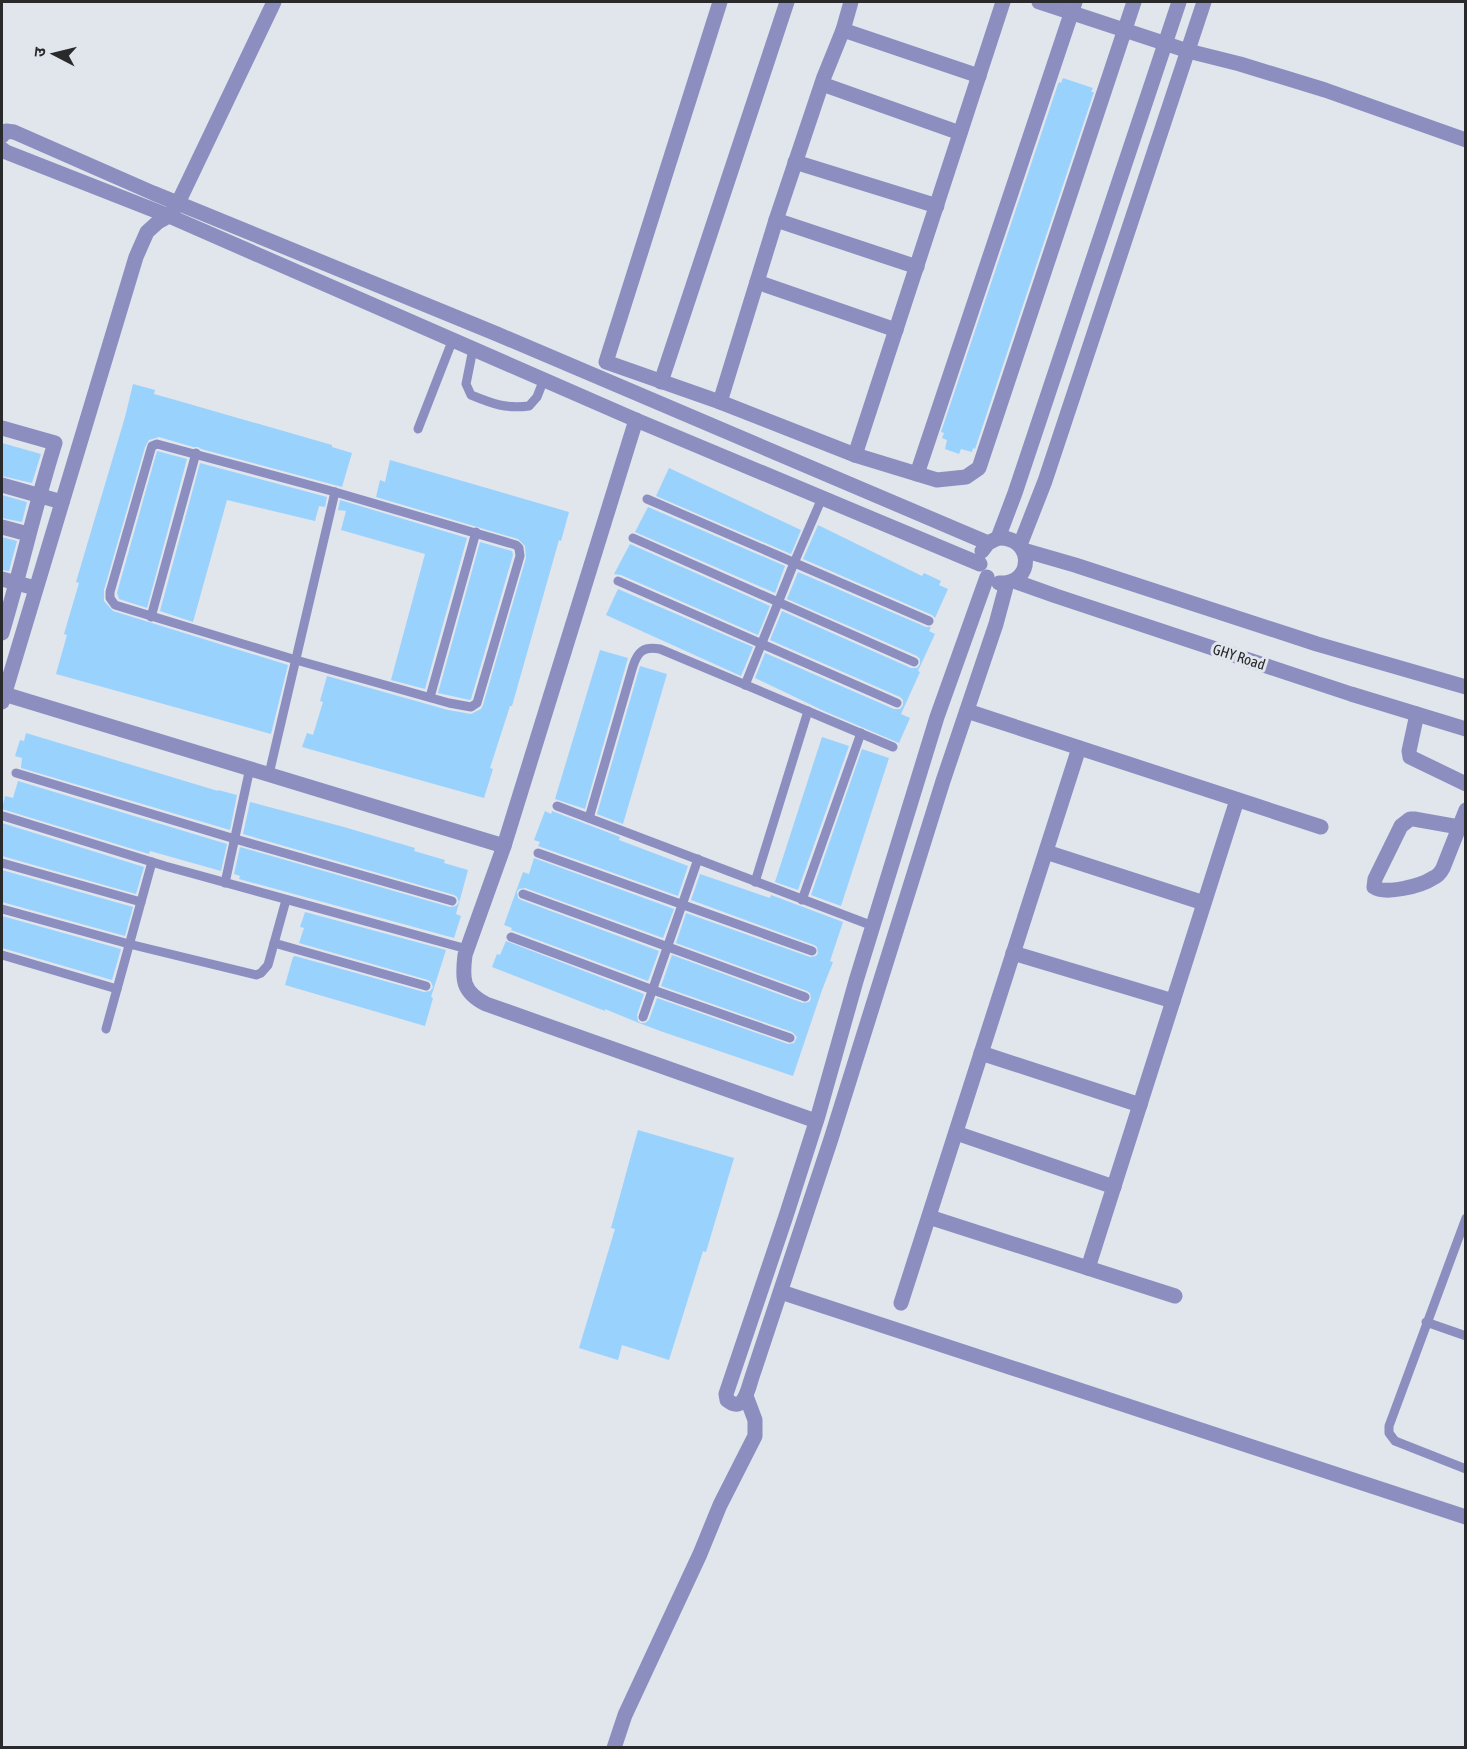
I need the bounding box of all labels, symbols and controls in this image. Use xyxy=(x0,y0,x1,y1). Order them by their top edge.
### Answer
north arrow xyxy=(24,24,84,84)
text: उ xyxy=(30,46,49,58)
street label: GHY Road xyxy=(1211,640,1267,673)

